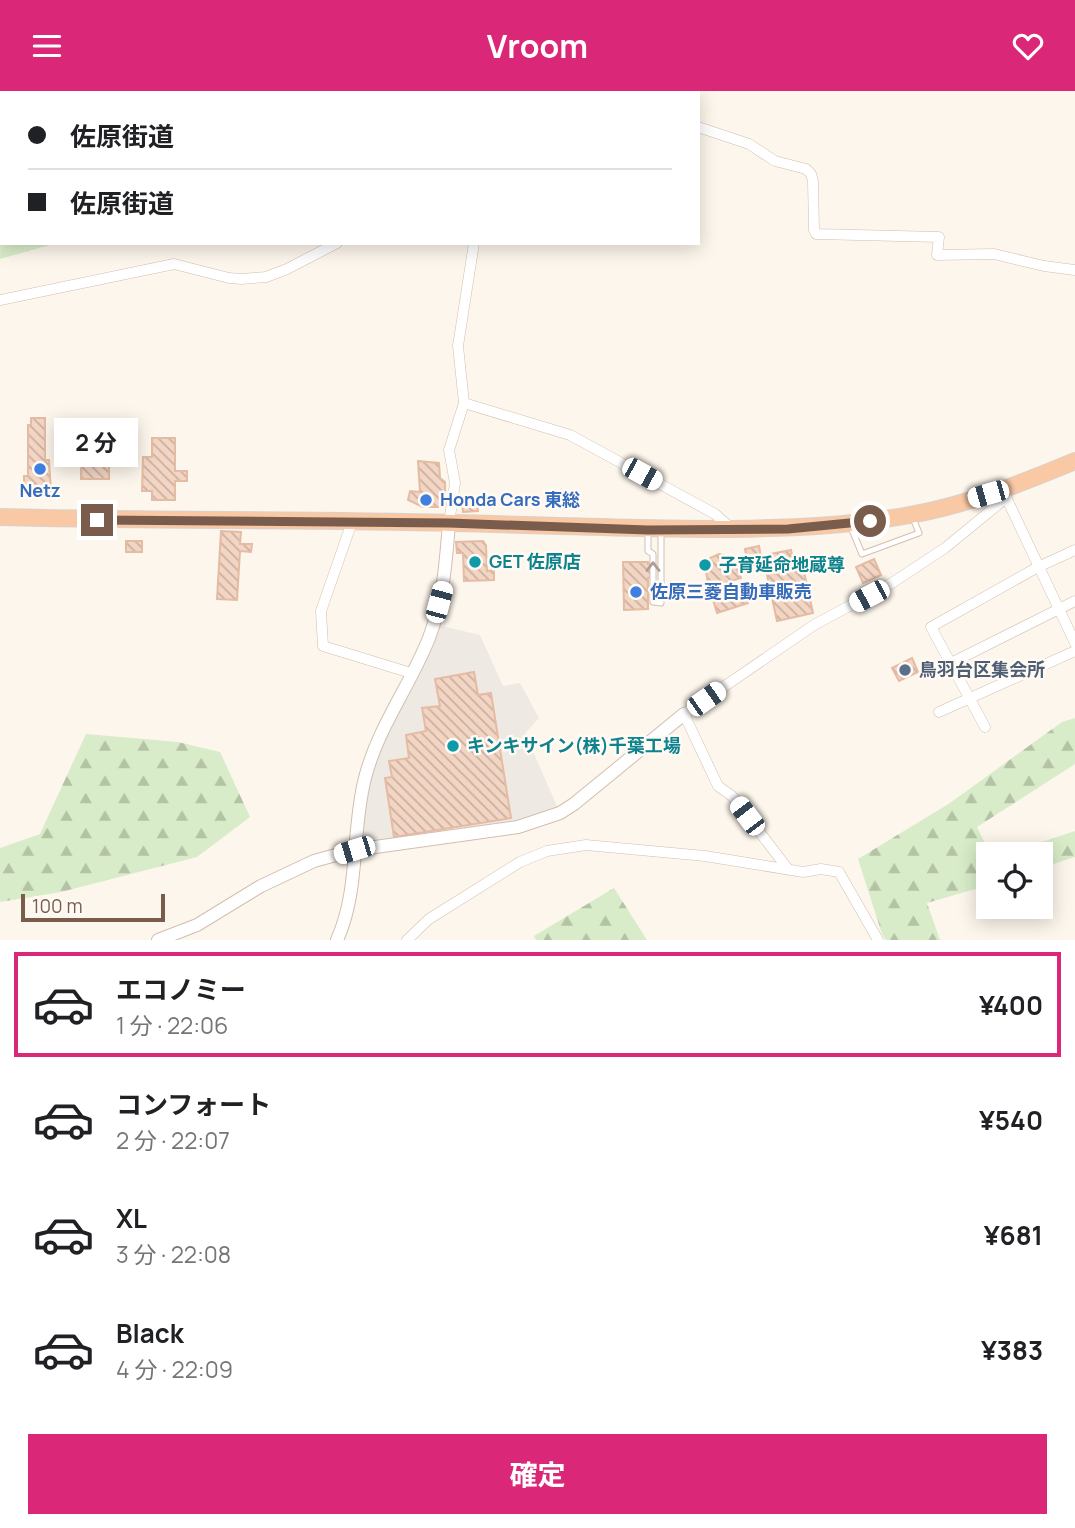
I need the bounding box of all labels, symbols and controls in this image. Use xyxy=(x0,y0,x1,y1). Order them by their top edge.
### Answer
text: Vroom xyxy=(487,24,588,68)
icon: menu xyxy=(28,27,66,65)
icon: heart xyxy=(1009,27,1047,65)
text: 佐原街道 xyxy=(70,118,174,154)
text: 佐原街道 xyxy=(70,185,174,221)
callout: 2 分 xyxy=(55,419,139,467)
text: 2 分 xyxy=(75,426,117,458)
car xyxy=(619,455,666,493)
marker: Netz xyxy=(32,461,48,477)
place label: Netz xyxy=(19,478,61,502)
car xyxy=(965,478,1012,510)
place label: Honda Cars 東総 xyxy=(440,487,580,511)
marker: Honda Cars 東総 xyxy=(418,492,434,508)
route end xyxy=(81,504,113,536)
route start xyxy=(854,505,886,537)
place label: GET 佐原店 xyxy=(489,549,581,573)
place label: 子育延命地蔵尊 xyxy=(719,552,845,576)
marker: GET 佐原店 xyxy=(467,554,483,570)
marker: 子育延命地蔵尊 xyxy=(697,557,713,573)
one-way arrow xyxy=(645,561,661,572)
car xyxy=(846,577,893,615)
car xyxy=(424,579,455,625)
place label: 佐原三菱自動車販売 xyxy=(650,579,812,603)
marker: 佐原三菱自動車販売 xyxy=(628,584,644,600)
place label: 鳥羽台区集会所 xyxy=(919,657,1045,681)
marker: 鳥羽台区集会所 xyxy=(897,662,913,678)
car xyxy=(683,678,730,720)
place label: キンキサイン(株)千葉工場 xyxy=(467,733,681,757)
marker: キンキサイン(株)千葉工場 xyxy=(445,738,461,754)
car xyxy=(726,793,769,839)
car xyxy=(331,834,378,866)
map controls xyxy=(976,842,1053,919)
button: locate xyxy=(976,842,1053,919)
scale bar xyxy=(21,891,164,923)
text: 100 m xyxy=(32,893,83,919)
text: エコノミー xyxy=(116,971,246,1007)
icon: car xyxy=(32,973,95,1036)
text: ¥400 xyxy=(979,987,1043,1023)
text: 1 分 · 22:06 xyxy=(116,1009,228,1041)
text: コンフォート xyxy=(116,1086,271,1122)
icon: car xyxy=(32,1088,95,1151)
text: ¥540 xyxy=(979,1102,1043,1138)
text: 2 分 · 22:07 xyxy=(116,1124,230,1156)
text: XL xyxy=(116,1200,147,1236)
icon: car xyxy=(32,1203,95,1266)
text: ¥681 xyxy=(984,1217,1043,1253)
text: 3 分 · 22:08 xyxy=(116,1238,231,1270)
text: Black xyxy=(116,1315,184,1351)
icon: car xyxy=(32,1318,95,1381)
text: ¥383 xyxy=(981,1332,1043,1368)
text: 4 分 · 22:09 xyxy=(116,1353,233,1385)
button: 確定 xyxy=(28,1434,1047,1514)

